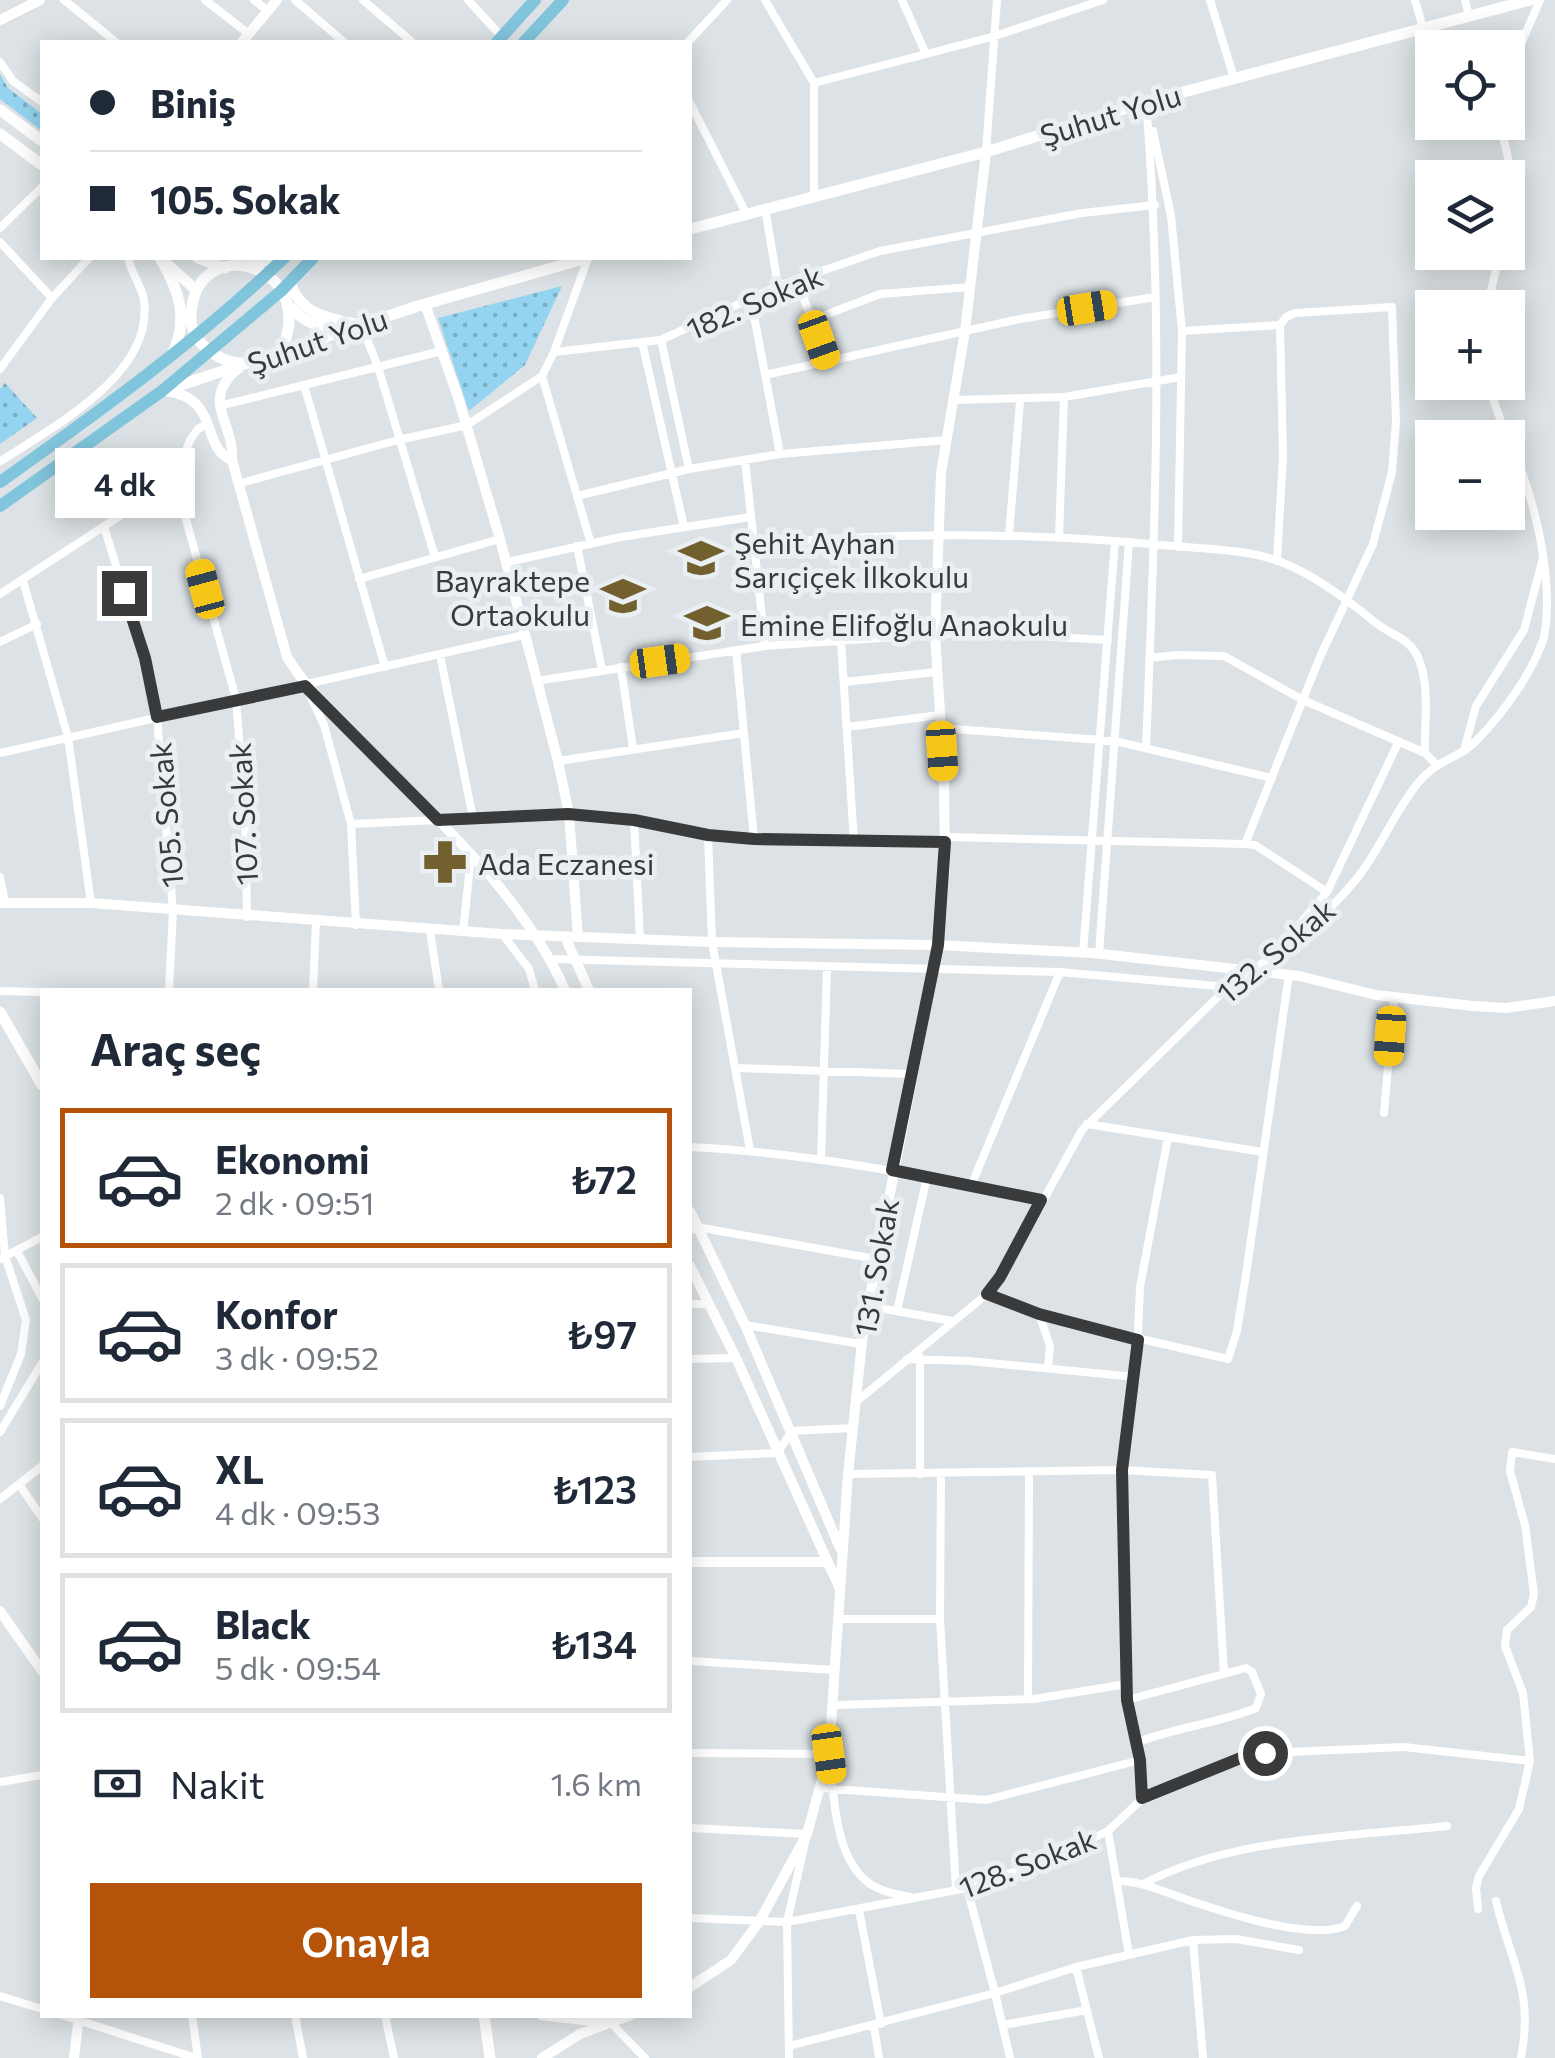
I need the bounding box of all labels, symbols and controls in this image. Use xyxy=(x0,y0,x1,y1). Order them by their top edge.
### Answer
map controls xyxy=(1415,30,1525,530)
button: locate xyxy=(1415,30,1525,140)
street label: Şuhut Yolu xyxy=(1035,75,1185,153)
text: Biniş xyxy=(150,79,236,126)
button: layers xyxy=(1415,160,1525,270)
text: 105. Sokak xyxy=(150,175,341,222)
street label: 182. Sokak xyxy=(680,256,828,346)
car xyxy=(1055,288,1119,328)
button: + xyxy=(1415,290,1525,400)
street label: Şuhut Yolu xyxy=(242,299,392,381)
car xyxy=(795,307,843,373)
button: − xyxy=(1415,420,1525,530)
callout: 4 dk xyxy=(54,448,194,518)
text: 4 dk xyxy=(94,463,156,503)
place label: Şehit Ayhan Sarıçiçek İlkokulu xyxy=(734,523,969,594)
school or university icon: Şehit Ayhan Sarıçiçek İlkokulu xyxy=(677,534,725,582)
car xyxy=(183,556,227,622)
place label: Bayraktepe Ortaokulu xyxy=(435,561,590,632)
route end xyxy=(102,571,147,616)
school or university icon: Bayraktepe Ortaokulu xyxy=(599,572,647,620)
school or university icon: Emine Elifoğlu Anaokulu xyxy=(683,599,731,647)
place label: Emine Elifoğlu Anaokulu xyxy=(740,605,1068,642)
car xyxy=(628,642,692,680)
car xyxy=(925,720,959,782)
street label: 105. Sokak xyxy=(140,741,190,889)
street label: 107. Sokak xyxy=(220,742,264,886)
pharmacy icon: Ada Eczanesi xyxy=(421,838,469,886)
place label: Ada Eczanesi xyxy=(478,844,654,881)
street label: 132. Sokak xyxy=(1208,890,1342,1010)
car xyxy=(1373,1005,1407,1067)
text: Araç seç xyxy=(90,1020,261,1075)
icon: car xyxy=(95,1133,185,1223)
text: Ekonomi xyxy=(215,1135,370,1182)
text: ₺72 xyxy=(570,1155,637,1202)
text: 2 dk · 09:51 xyxy=(215,1182,374,1222)
street label: 131. Sokak xyxy=(845,1195,905,1339)
icon: car xyxy=(95,1288,185,1378)
text: Konfor xyxy=(215,1290,338,1337)
text: ₺97 xyxy=(566,1310,637,1357)
text: 3 dk · 09:52 xyxy=(215,1337,379,1377)
icon: car xyxy=(95,1443,185,1533)
text: XL xyxy=(215,1445,264,1492)
text: ₺123 xyxy=(552,1465,637,1512)
text: 4 dk · 09:53 xyxy=(215,1492,380,1532)
icon: car xyxy=(95,1598,185,1688)
text: Black xyxy=(215,1600,311,1647)
text: ₺134 xyxy=(550,1620,637,1667)
text: 5 dk · 09:54 xyxy=(215,1647,381,1687)
car xyxy=(810,1722,848,1786)
route start xyxy=(1243,1731,1288,1776)
icon: cash xyxy=(90,1756,145,1811)
text: Nakit xyxy=(170,1760,264,1807)
text: 1.6 km xyxy=(551,1763,642,1803)
street label: 128. Sokak xyxy=(953,1819,1101,1905)
button: Onayla xyxy=(90,1883,642,1998)

